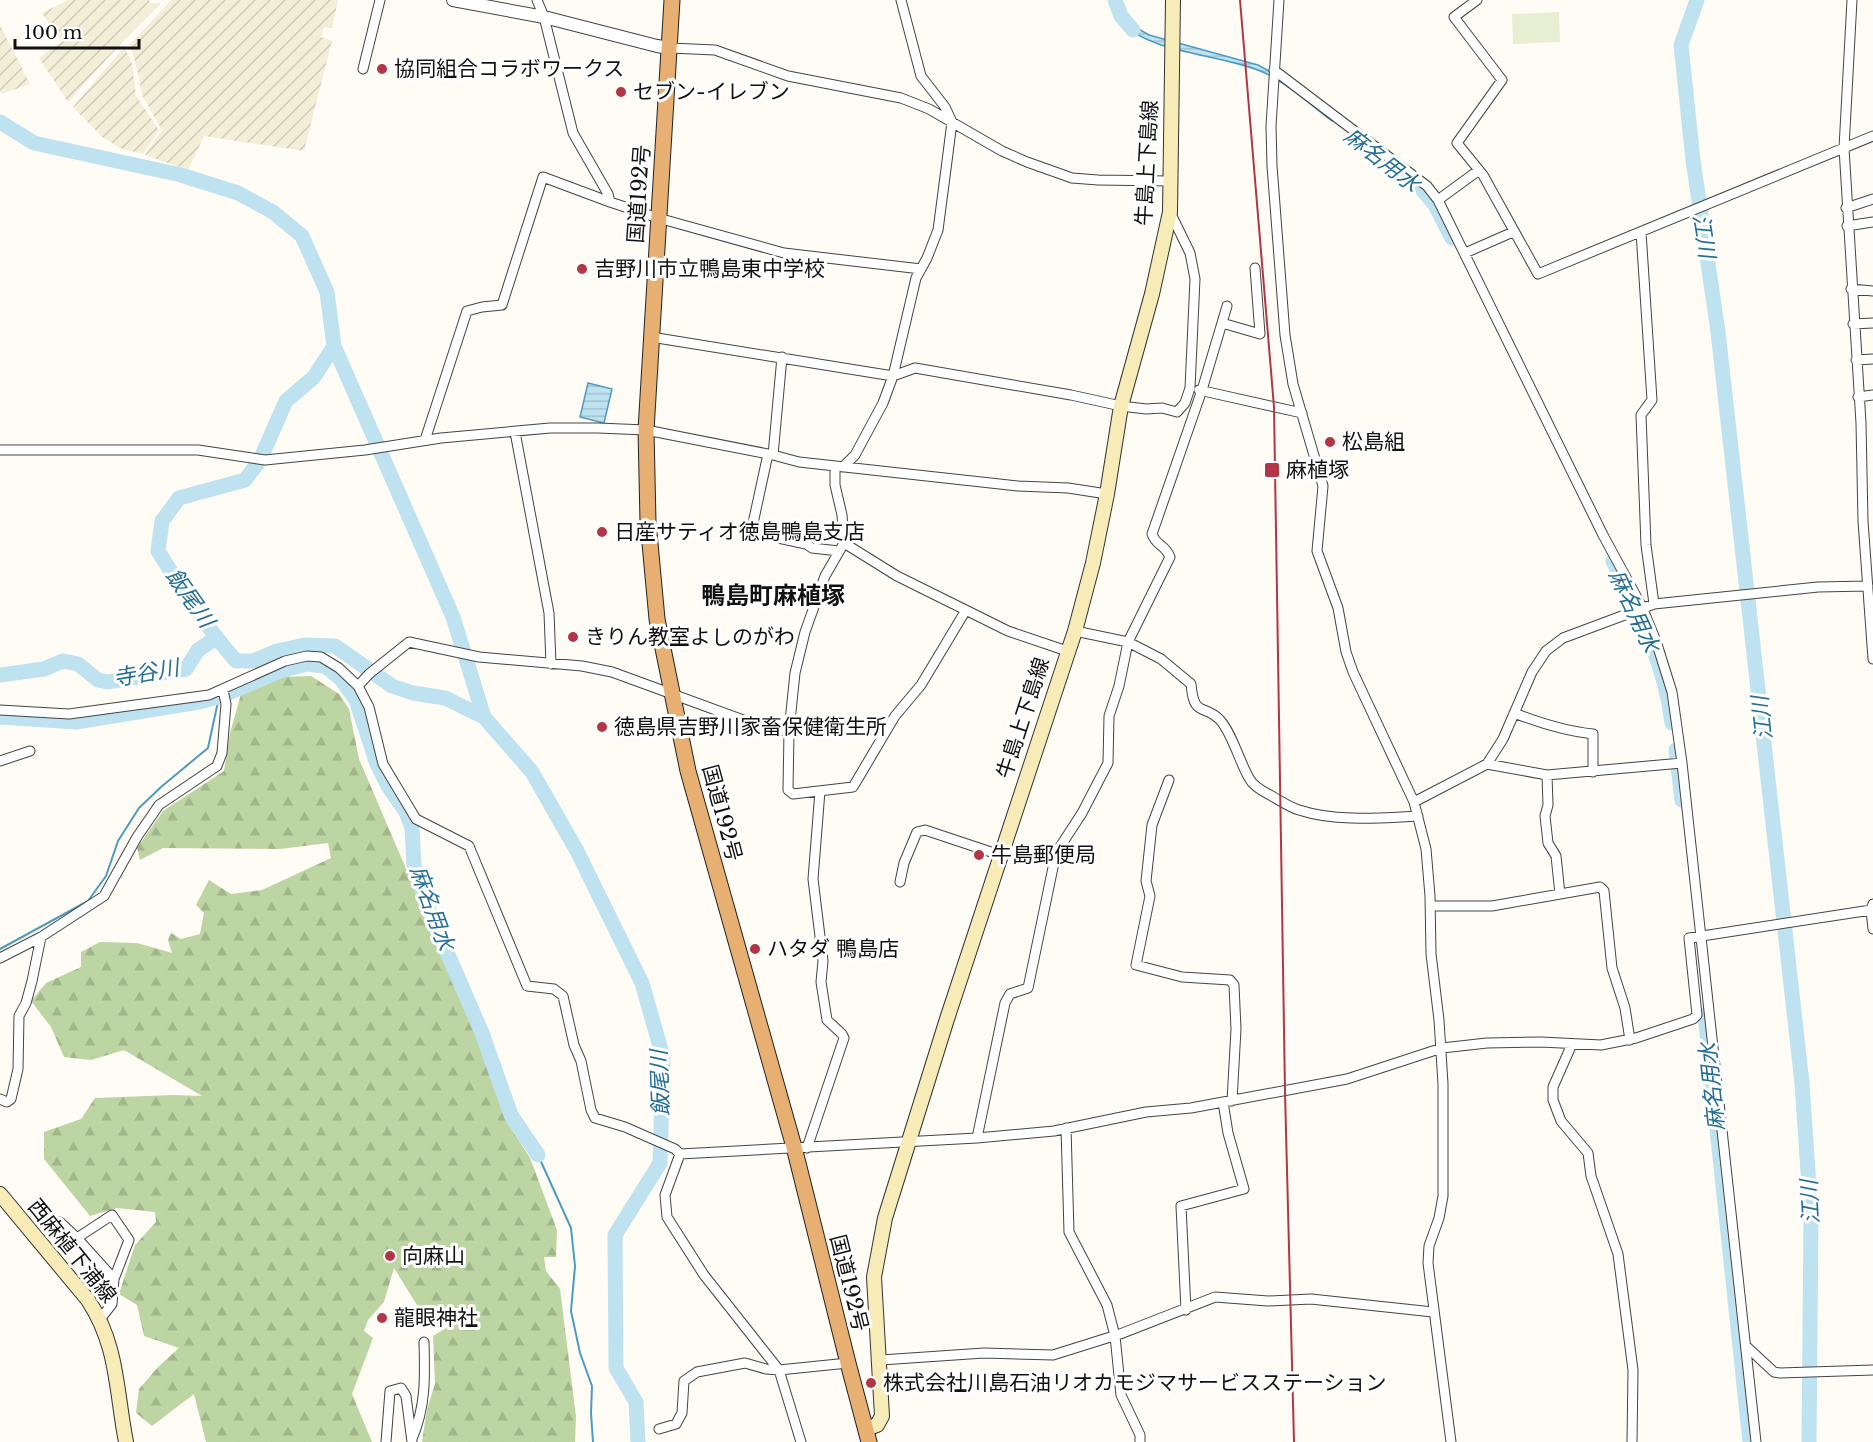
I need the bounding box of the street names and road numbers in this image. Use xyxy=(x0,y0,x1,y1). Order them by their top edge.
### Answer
street label: 牛島上下島線 xyxy=(1131,99,1163,227)
street label: 国道192号 xyxy=(623,144,655,244)
street label: 牛島上下島線 xyxy=(991,654,1055,782)
street label: 国道192号 xyxy=(697,762,747,864)
street label: 西麻植下浦線 xyxy=(22,1194,122,1308)
street label: 国道192号 xyxy=(824,1232,874,1334)

